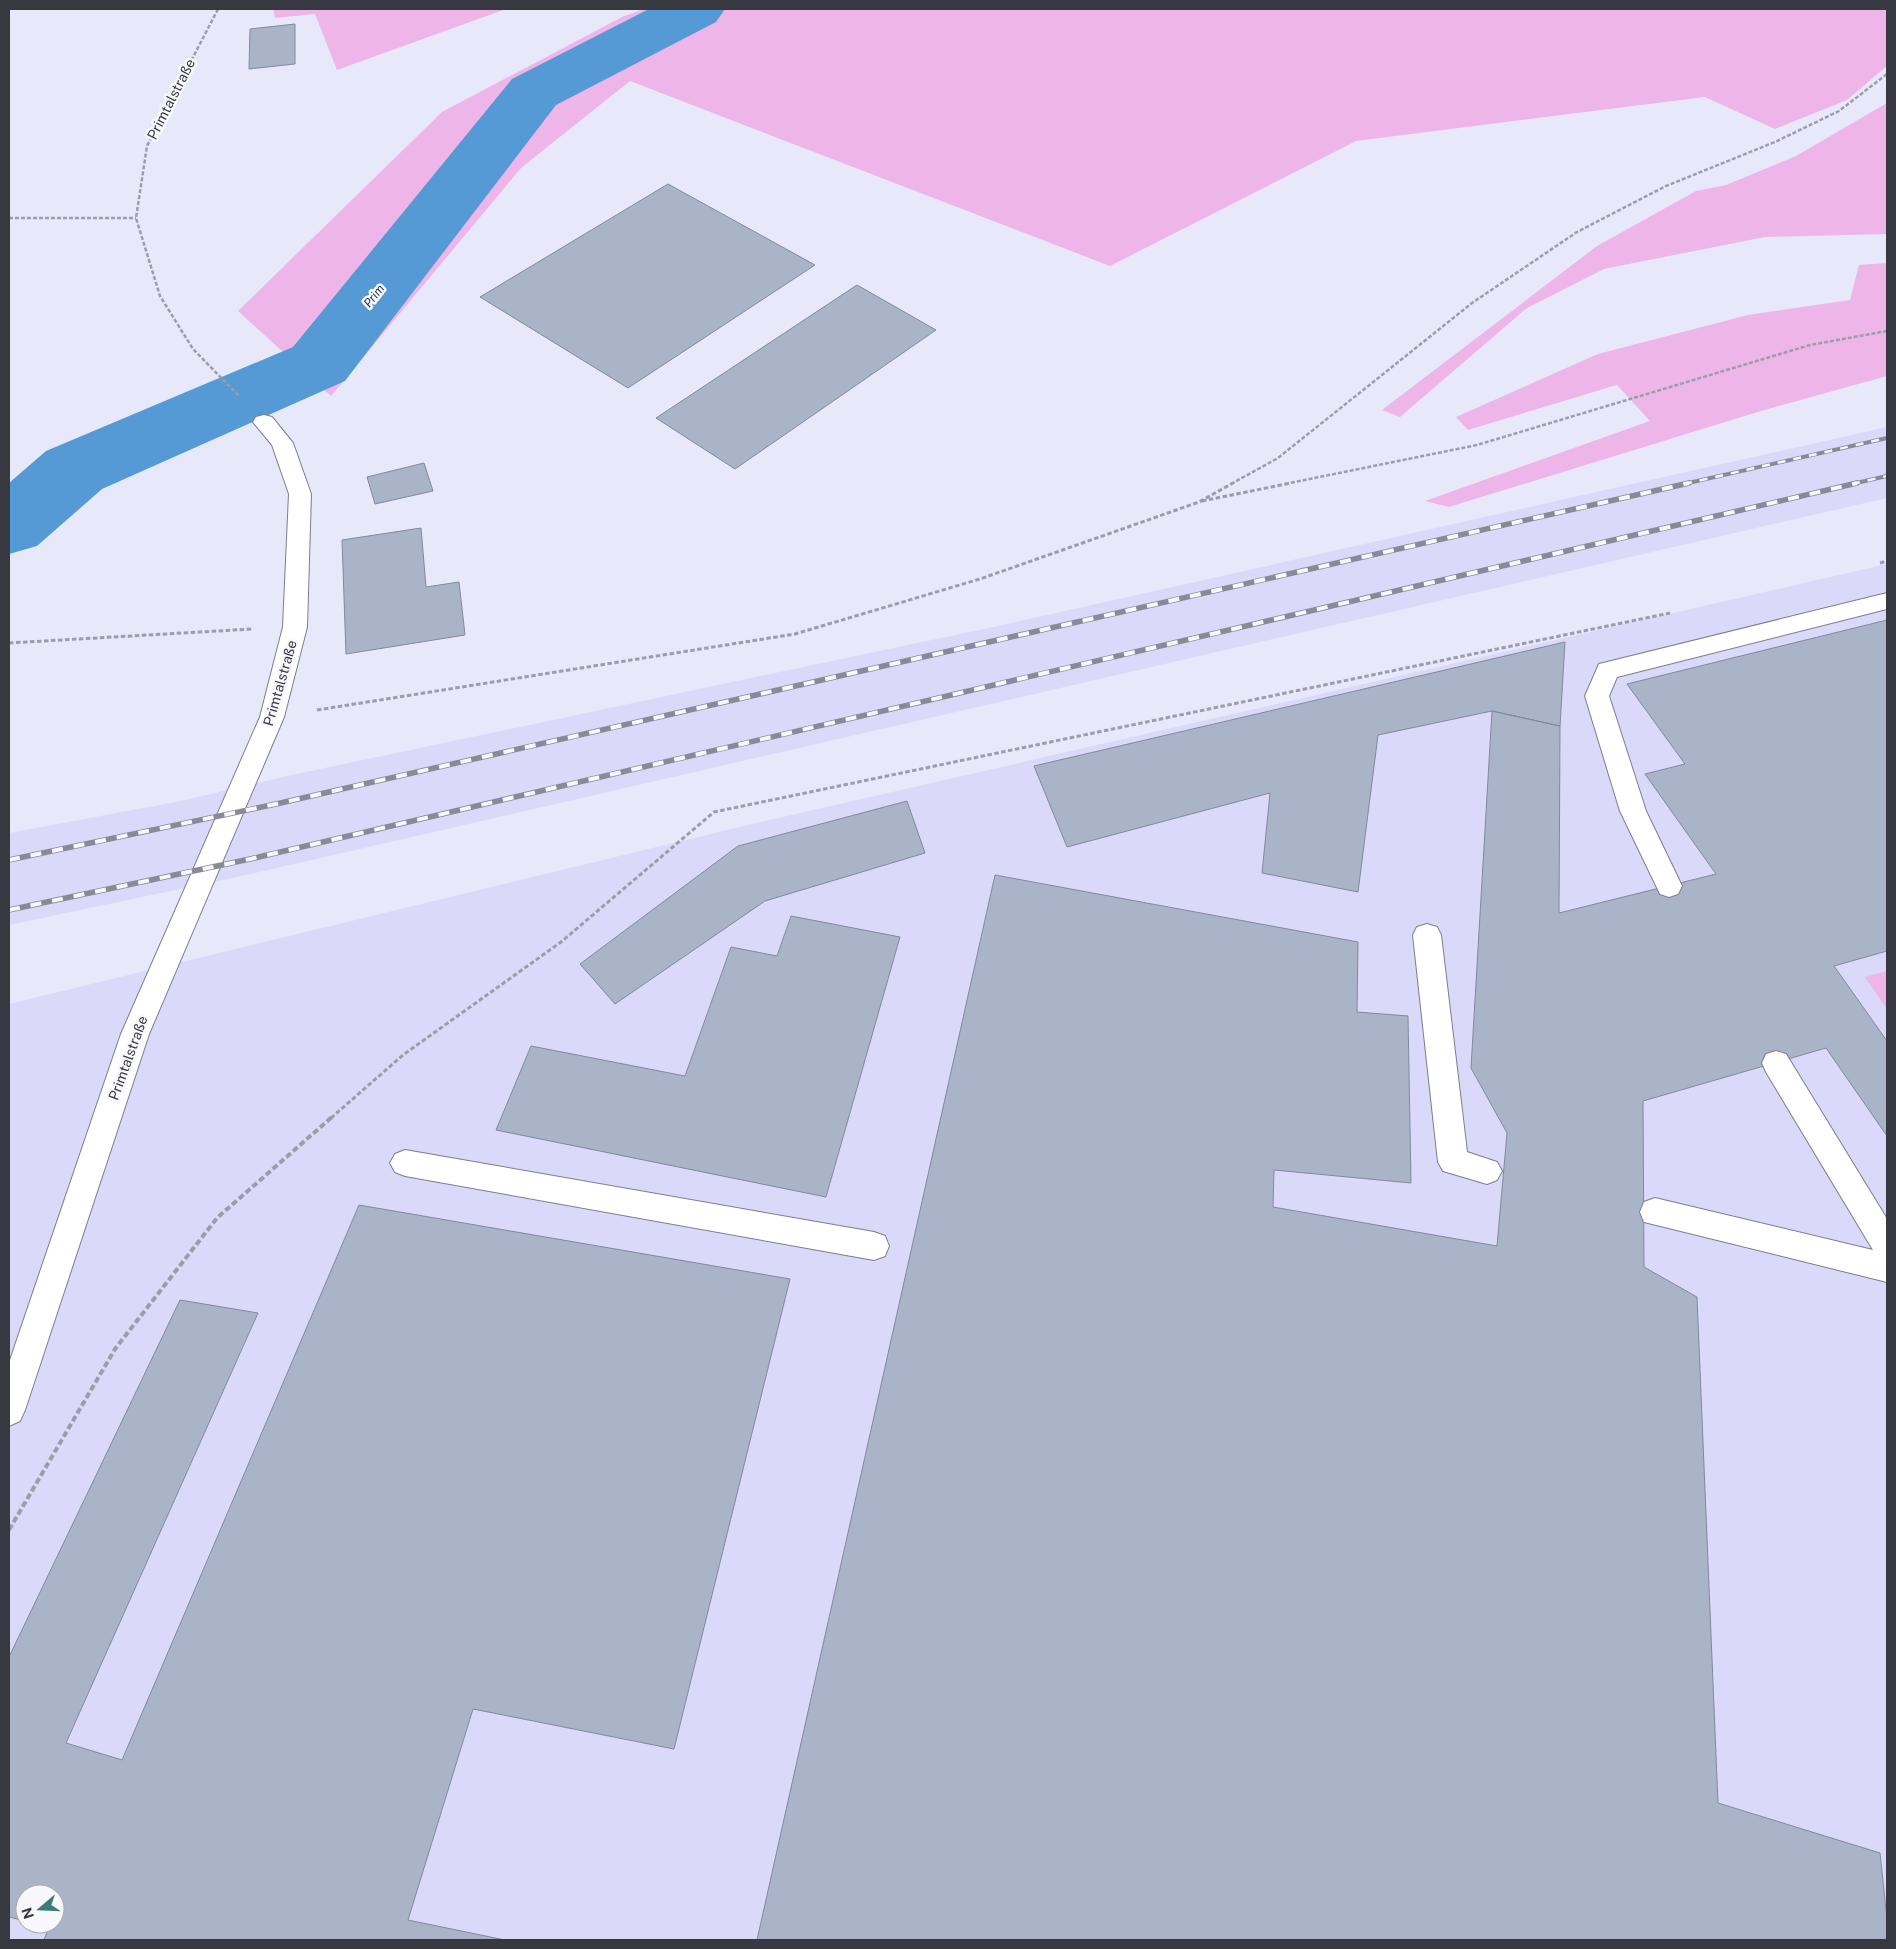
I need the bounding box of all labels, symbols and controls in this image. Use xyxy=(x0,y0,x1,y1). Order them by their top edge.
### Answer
street label: Primtalstraße xyxy=(144,56,198,142)
water label: Prim xyxy=(361,282,387,310)
street label: Primtalstraße xyxy=(260,638,300,728)
street label: Primtalstraße xyxy=(105,1014,151,1102)
north arrow xyxy=(15,1884,65,1934)
text: N xyxy=(18,1905,37,1921)

